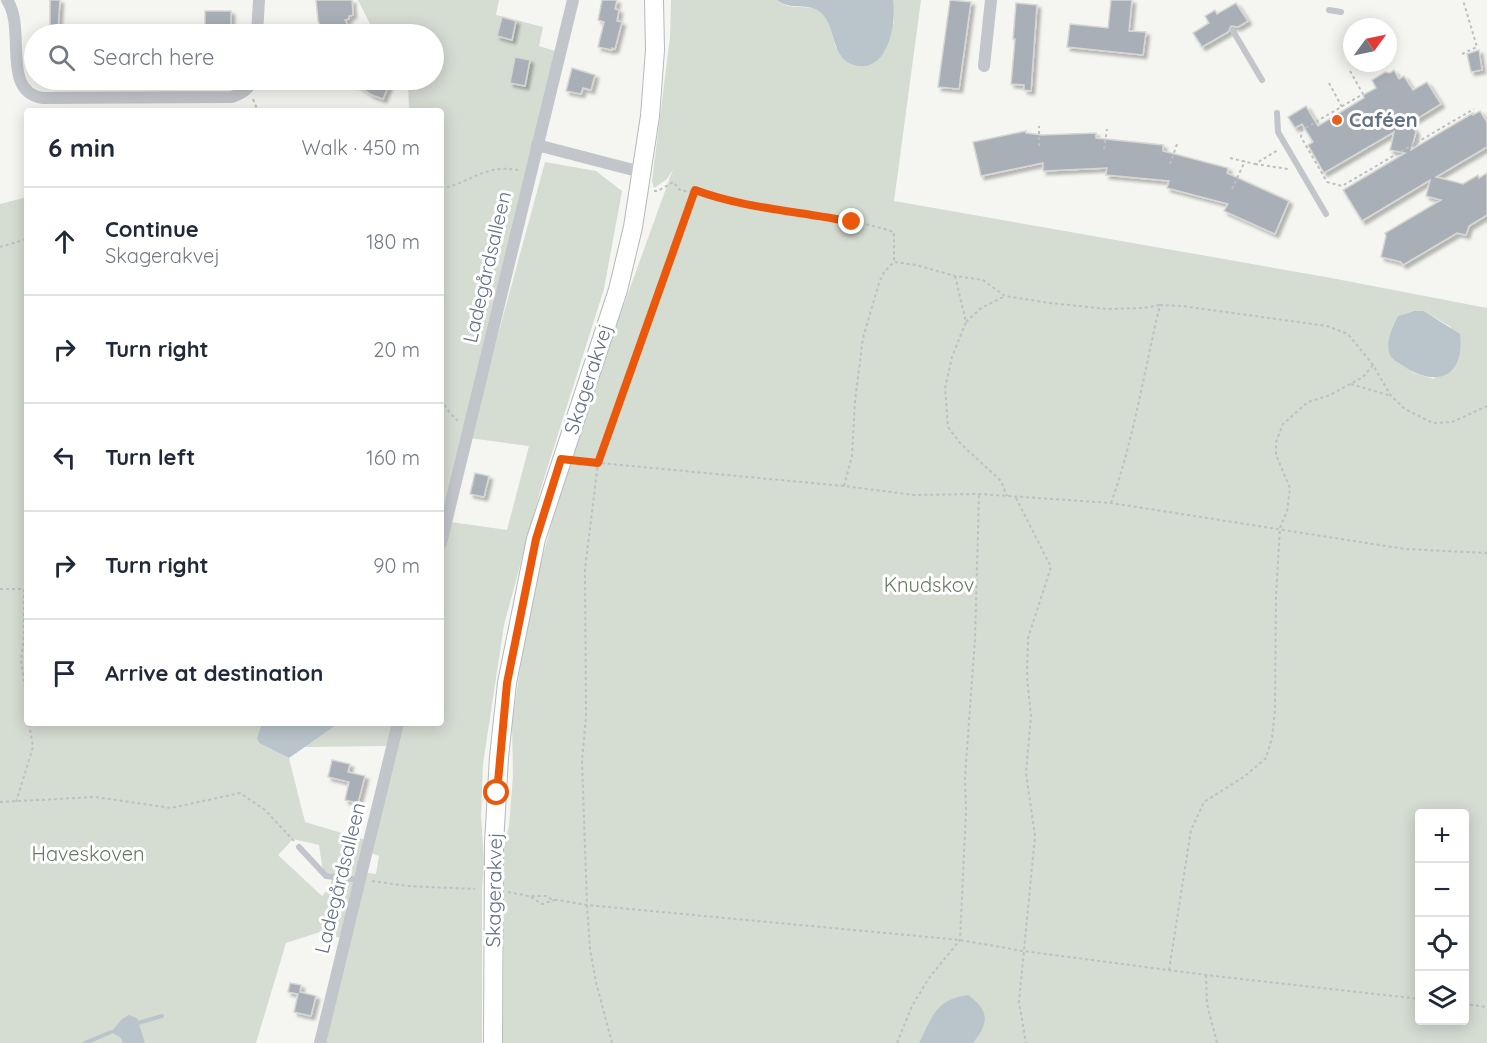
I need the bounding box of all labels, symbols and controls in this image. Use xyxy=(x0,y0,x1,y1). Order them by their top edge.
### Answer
north arrow xyxy=(1343,18,1397,72)
search box xyxy=(24,24,444,90)
icon: search xyxy=(45,41,78,74)
text: Search here xyxy=(93,43,214,71)
place label: Caféen xyxy=(1349,107,1418,132)
marker: Caféen xyxy=(1330,113,1344,127)
text: 6 min xyxy=(48,131,115,164)
text: Walk · 450 m xyxy=(301,135,420,160)
street label: Ladegårdsalleen xyxy=(457,189,516,345)
route end xyxy=(838,208,864,234)
text: Continue xyxy=(105,215,199,243)
icon: ahead xyxy=(48,225,81,258)
text: 180 m xyxy=(366,229,420,254)
text: Skagerakvej xyxy=(105,243,220,268)
street label: Skagerakvej xyxy=(558,320,617,437)
icon: right xyxy=(48,333,81,366)
text: Turn right xyxy=(105,335,209,363)
text: 20 m xyxy=(373,337,420,362)
icon: left xyxy=(48,441,81,474)
text: Turn left xyxy=(105,443,195,471)
text: 160 m xyxy=(366,445,420,470)
icon: right xyxy=(48,549,81,582)
text: Turn right xyxy=(105,551,209,579)
text: 90 m xyxy=(373,553,420,578)
park label: Knudskov xyxy=(884,572,974,597)
icon: arrive xyxy=(48,657,81,690)
text: Arrive at destination xyxy=(105,659,323,687)
route start xyxy=(483,779,509,805)
street label: Ladegårdsalleen xyxy=(309,800,370,956)
map controls xyxy=(1415,809,1469,1025)
button: + xyxy=(1415,809,1469,863)
street label: Skagerakvej xyxy=(480,832,507,948)
park label: Haveskoven xyxy=(31,841,145,866)
button: − xyxy=(1415,863,1469,917)
button: locate xyxy=(1415,917,1469,971)
button: layers xyxy=(1415,971,1469,1025)

